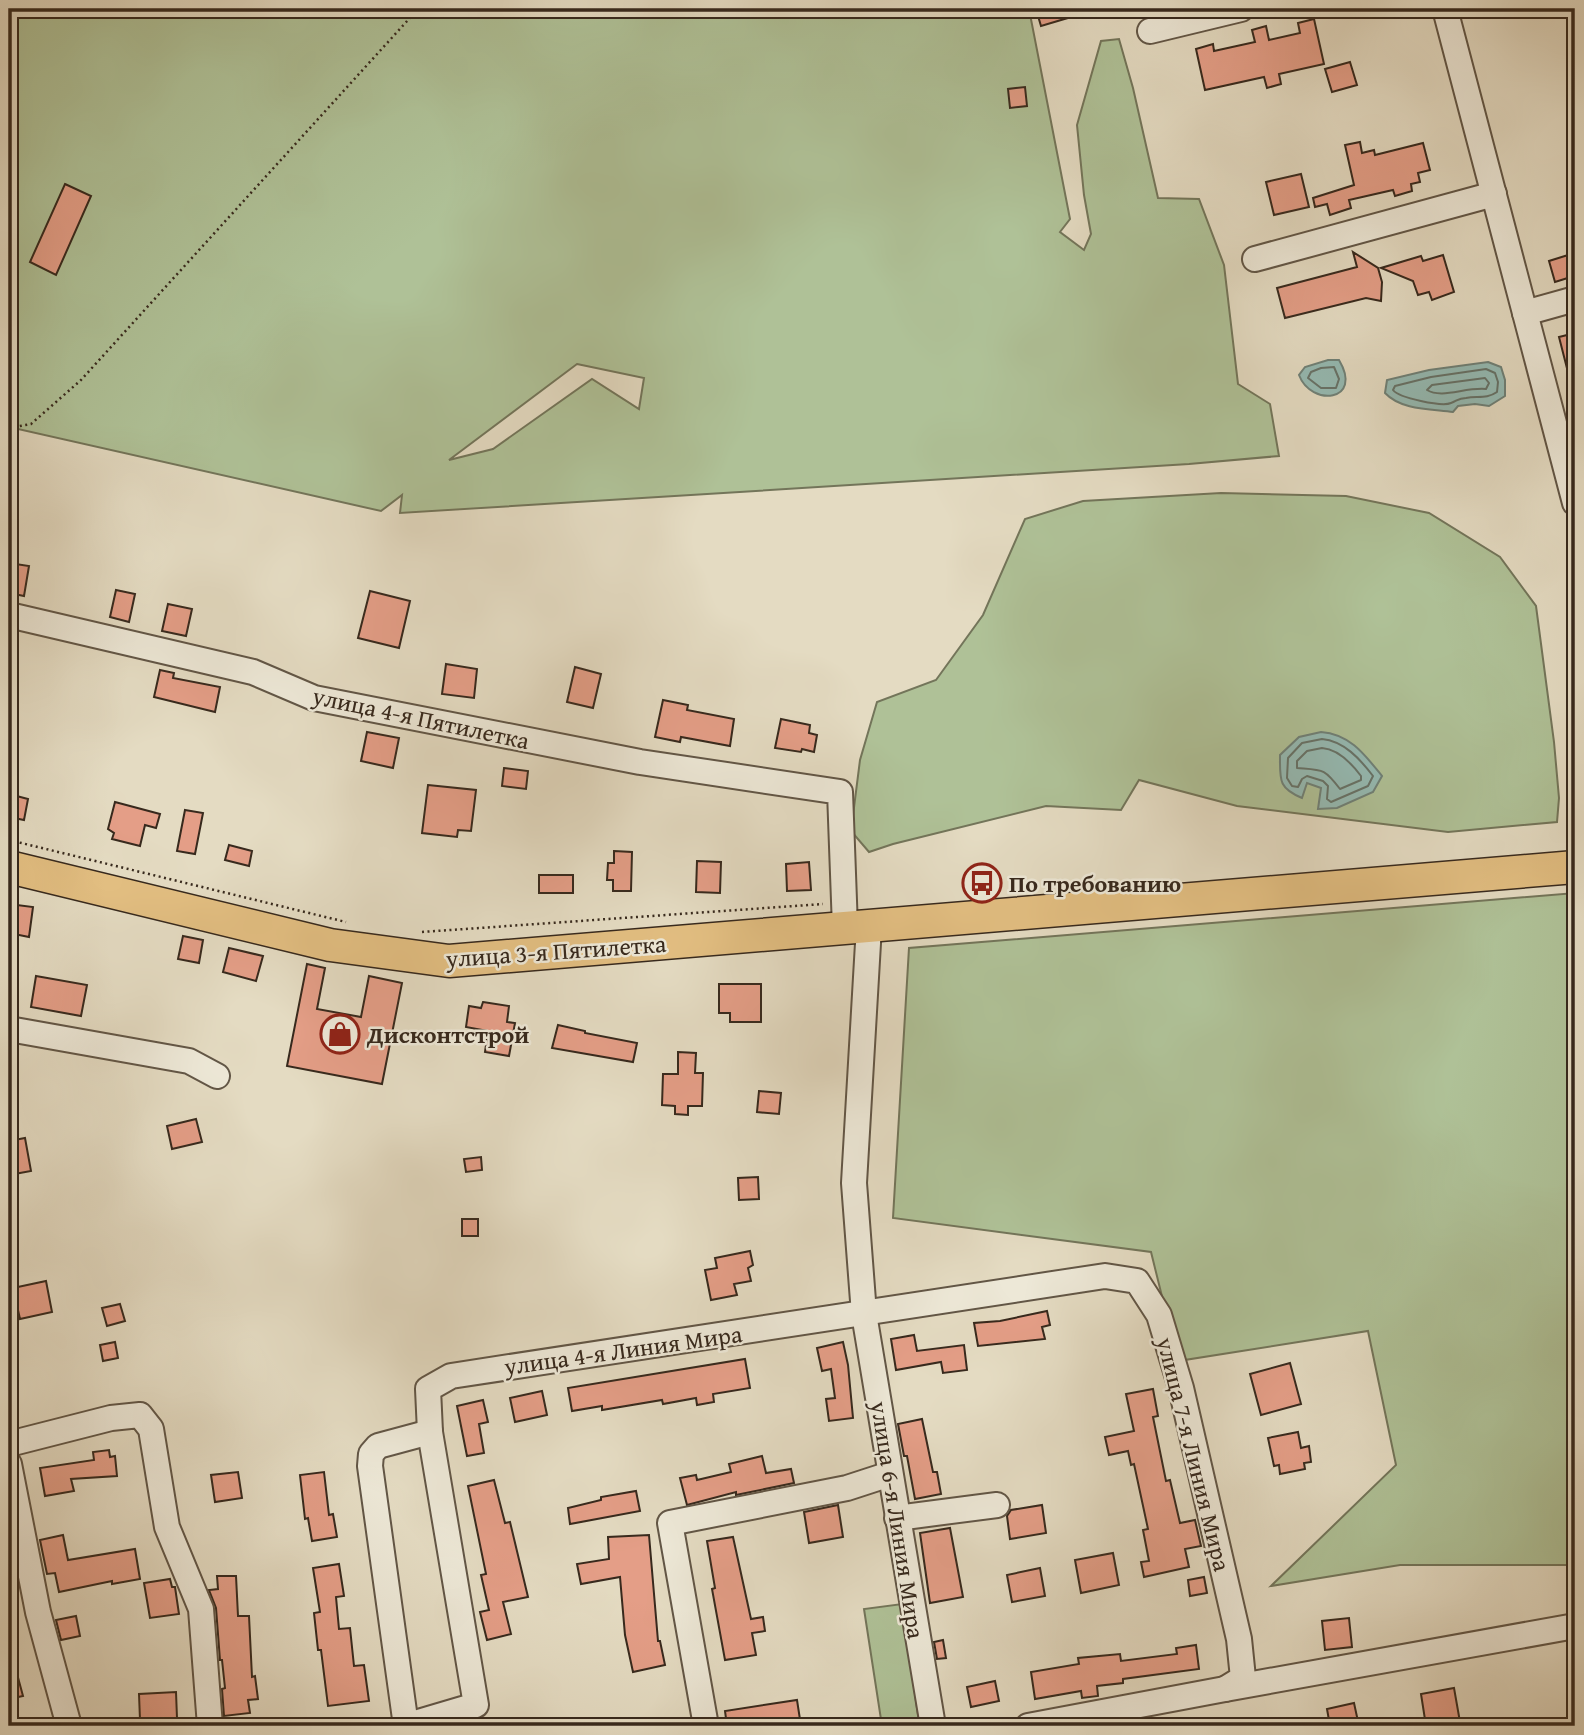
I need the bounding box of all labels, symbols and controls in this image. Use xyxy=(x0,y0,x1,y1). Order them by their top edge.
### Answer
street label: улица 4-я Пятилетка xyxy=(308,678,533,758)
bus stop icon: По требованию xyxy=(961,862,1003,904)
place label: По требованию xyxy=(1009,866,1181,901)
street label: улица 3-я Пятилетка xyxy=(444,926,668,976)
shop icon: Дисконтстрой xyxy=(319,1013,361,1055)
place label: Дисконтстрой xyxy=(366,1017,529,1052)
street label: улица 4-я Линия Мира xyxy=(501,1316,745,1384)
street label: улица 7-я Линия Мира xyxy=(1148,1332,1240,1575)
street label: улица 6-я Линия Мира xyxy=(862,1398,934,1642)

